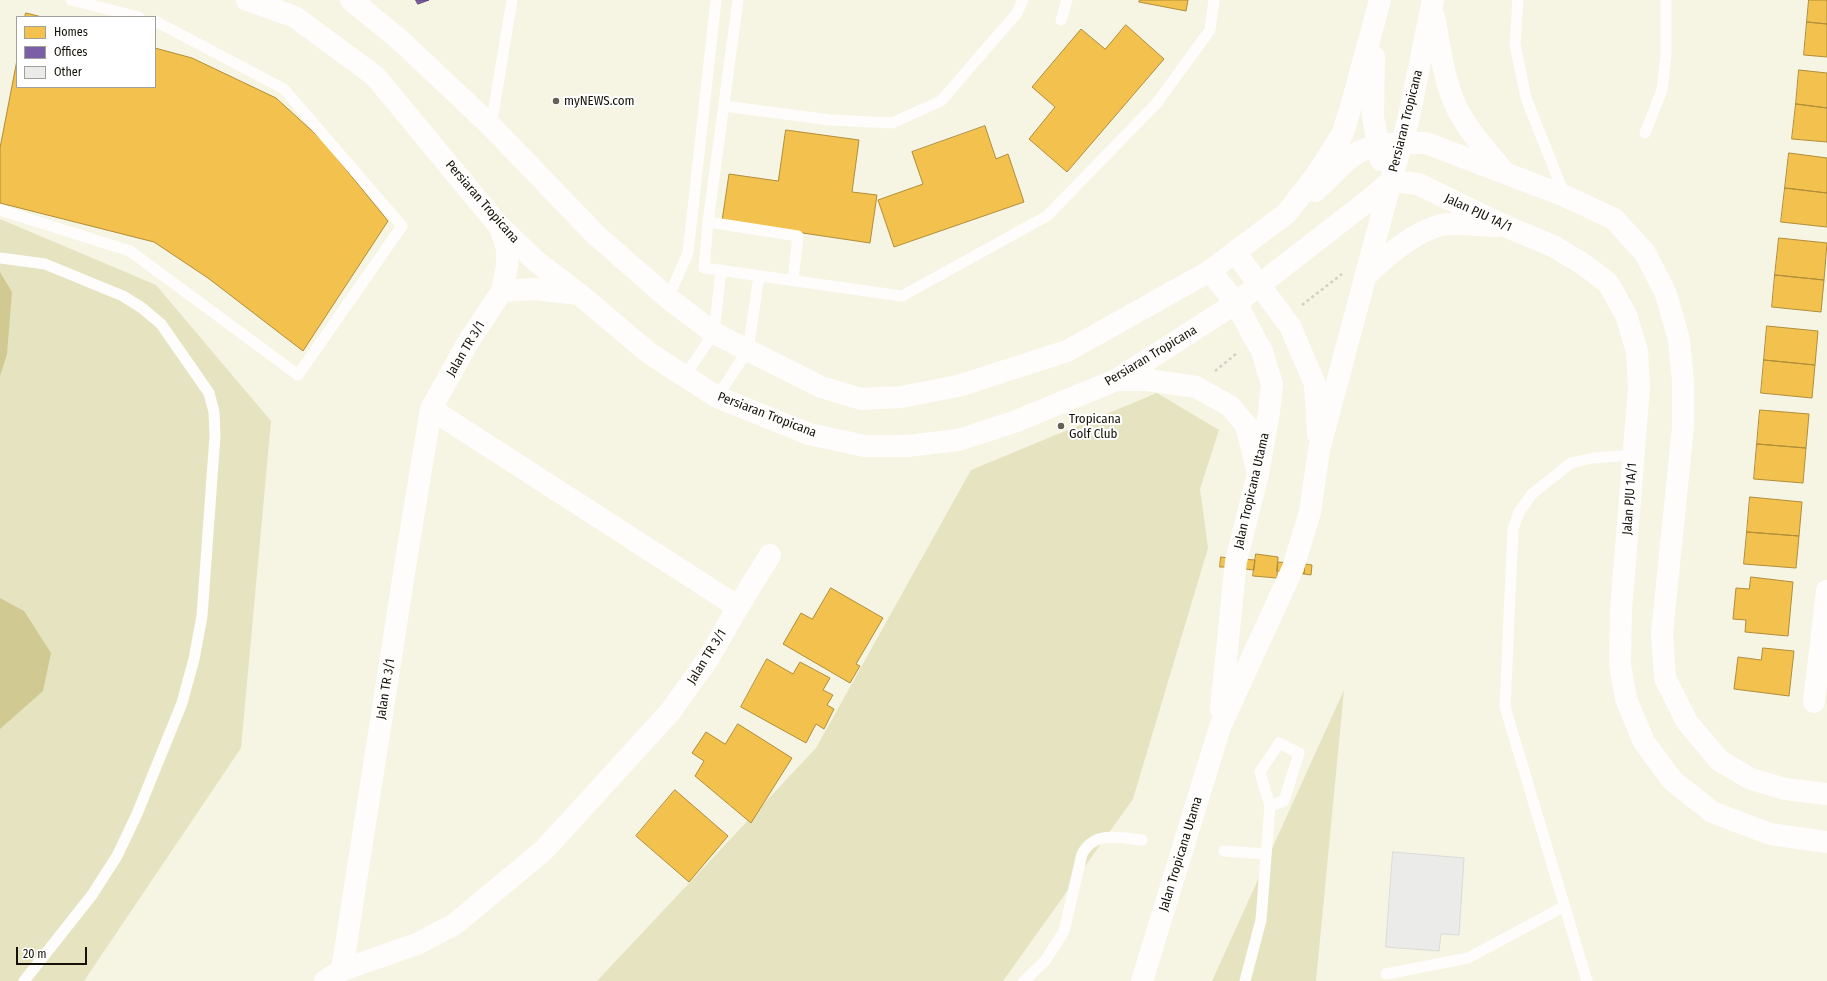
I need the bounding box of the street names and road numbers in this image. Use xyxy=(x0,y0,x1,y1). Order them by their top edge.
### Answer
street label: Persiaran Tropicana xyxy=(1386,68,1426,174)
street label: Persiaran Tropicana xyxy=(442,157,522,247)
street label: Jalan PJU 1A/1 xyxy=(1442,191,1514,235)
street label: Jalan TR 3/1 xyxy=(443,319,489,379)
street label: Persiaran Tropicana xyxy=(1102,322,1200,390)
street label: Persiaran Tropicana xyxy=(715,389,819,441)
street label: Jalan Tropicana Utama xyxy=(1231,431,1273,551)
street label: Jalan PJU 1A/1 xyxy=(1620,462,1640,536)
street label: Jalan TR 3/1 xyxy=(684,627,730,687)
street label: Jalan TR 3/1 xyxy=(373,657,399,721)
street label: Jalan Tropicana Utama xyxy=(1156,795,1206,913)

